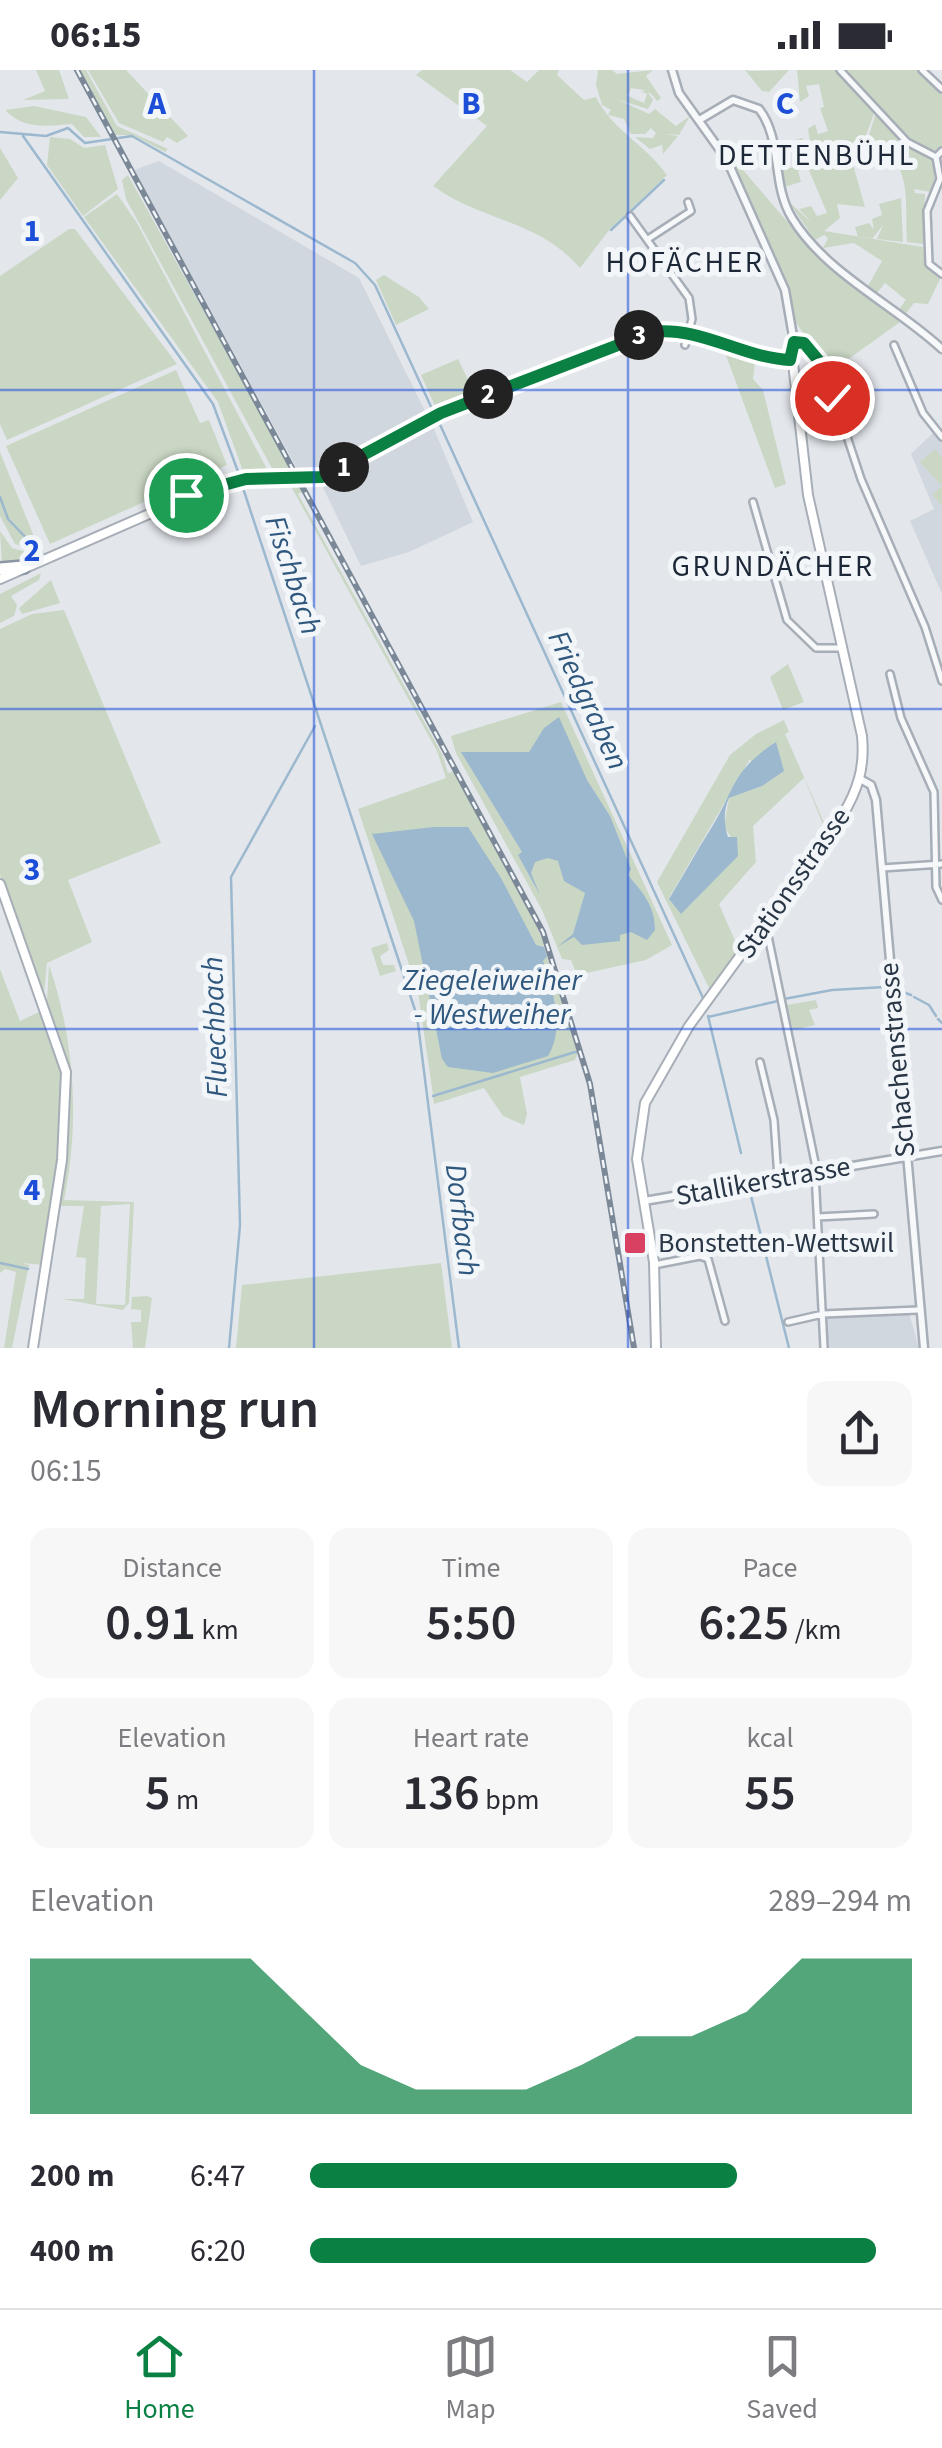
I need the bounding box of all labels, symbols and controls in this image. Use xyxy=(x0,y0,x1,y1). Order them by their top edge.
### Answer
text: 06:15 xyxy=(50,8,142,62)
text: A xyxy=(147,81,167,127)
text: B xyxy=(461,81,481,127)
text: C xyxy=(776,81,794,127)
district label: DETTENBÜHL xyxy=(718,134,916,177)
text: 1 xyxy=(24,208,40,254)
district label: HOFÄCHER xyxy=(606,241,764,284)
pin: 3 xyxy=(614,310,664,360)
text: 3 xyxy=(632,315,646,355)
pin xyxy=(790,356,875,441)
pin: 2 xyxy=(463,369,513,419)
icon: check xyxy=(805,371,860,426)
text: 2 xyxy=(481,374,495,414)
pin: 1 xyxy=(319,442,369,492)
text: 1 xyxy=(337,447,351,487)
pin xyxy=(144,453,229,538)
icon: arrive xyxy=(159,468,214,523)
water label: Fischbach xyxy=(254,510,332,640)
text: 2 xyxy=(24,528,40,574)
district label: GRUNDÄCHER xyxy=(671,545,875,588)
water label: Friedgraben xyxy=(537,623,639,777)
street label: Stationsstrasse xyxy=(726,799,860,967)
text: 3 xyxy=(24,847,40,893)
water label: Fluechbach xyxy=(191,956,239,1098)
water label: Ziegeleiweiher - Westweiher xyxy=(401,959,583,1036)
street label: Schachenstrasse xyxy=(869,961,925,1159)
street label: Stallikerstrasse xyxy=(673,1146,853,1216)
water label: Dorfbach xyxy=(434,1161,490,1279)
text: 4 xyxy=(24,1167,41,1213)
place label: Bonstetten-Wettswil xyxy=(658,1223,894,1263)
marker: Bonstetten-Wettswil xyxy=(622,1230,648,1256)
text: Morning run xyxy=(30,1371,319,1449)
button: share xyxy=(807,1381,912,1486)
text: 06:15 xyxy=(30,1448,102,1494)
text: Distance xyxy=(122,1548,222,1588)
text: Time xyxy=(442,1548,501,1588)
text: Pace xyxy=(743,1548,797,1588)
text: 0.91 xyxy=(105,1588,196,1659)
text: 5:50 xyxy=(426,1588,516,1659)
text: 6:25 xyxy=(698,1588,789,1659)
text: km xyxy=(196,1610,239,1650)
text: /km xyxy=(789,1610,842,1650)
text: Elevation xyxy=(117,1718,227,1758)
text: Heart rate xyxy=(413,1718,529,1758)
text: kcal xyxy=(746,1718,794,1758)
text: 5 xyxy=(145,1758,170,1829)
text: 136 xyxy=(403,1758,480,1829)
text: 55 xyxy=(744,1758,796,1829)
text: m xyxy=(170,1780,199,1820)
text: bpm xyxy=(480,1780,539,1820)
text: Elevation xyxy=(30,1878,155,1924)
text: 289–294 m xyxy=(768,1878,912,1924)
text: 200 m xyxy=(30,2153,115,2199)
text: 6:47 xyxy=(190,2153,246,2199)
text: 400 m xyxy=(30,2228,115,2274)
text: 6:20 xyxy=(190,2228,246,2274)
tab: Home xyxy=(124,2329,195,2429)
tab: Map xyxy=(443,2329,498,2429)
tab: Saved xyxy=(746,2329,818,2429)

